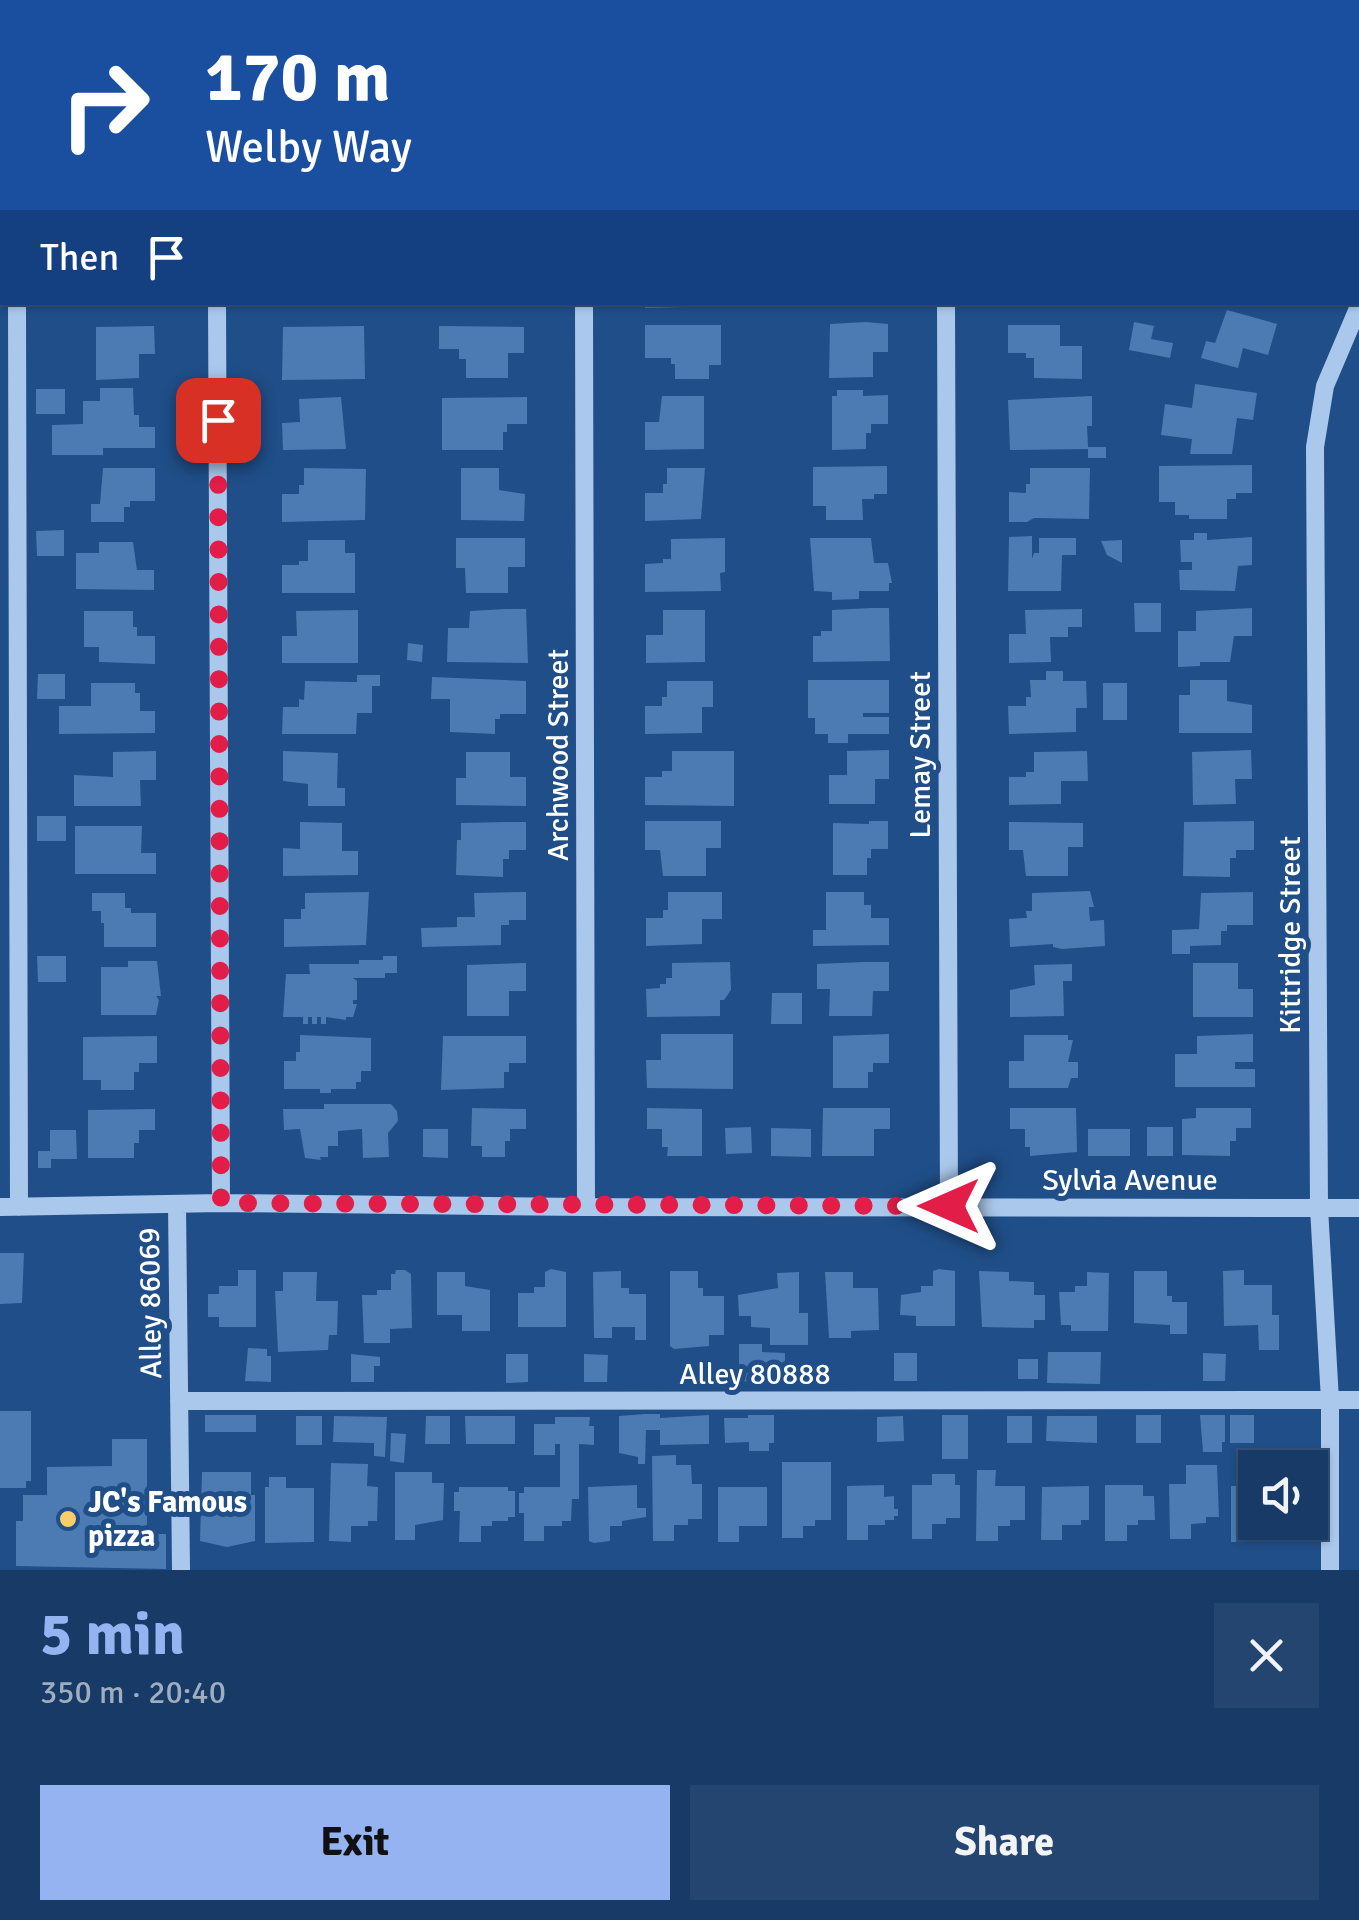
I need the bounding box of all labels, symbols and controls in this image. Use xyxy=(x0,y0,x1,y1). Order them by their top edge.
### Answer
text: 170 m xyxy=(205,34,390,120)
icon: right xyxy=(40,40,170,170)
text: Welby Way xyxy=(205,120,412,175)
icon: arrive xyxy=(139,230,194,285)
text: Then xyxy=(40,234,119,281)
pin xyxy=(176,378,261,463)
icon: arrive xyxy=(191,393,246,448)
street label: Archwood Street xyxy=(540,649,577,861)
street label: Lemay Street xyxy=(902,671,939,839)
street label: Kittridge Street xyxy=(1272,836,1309,1034)
position arrow xyxy=(897,1154,1001,1258)
street label: Sylvia Avenue xyxy=(1042,1162,1218,1199)
street label: Alley 86069 xyxy=(131,1227,170,1379)
street label: Alley 80888 xyxy=(679,1356,831,1393)
map controls xyxy=(1238,1450,1328,1540)
button: sound xyxy=(1238,1450,1328,1540)
place label: JC's Famous pizza xyxy=(88,1484,247,1555)
marker: JC's Famous pizza xyxy=(57,1508,79,1530)
text: 5 min xyxy=(40,1598,185,1672)
button: close xyxy=(1214,1603,1319,1708)
text: 350 m · 20:40 xyxy=(40,1673,226,1712)
button: Exit xyxy=(40,1785,670,1900)
button: Share xyxy=(690,1785,1319,1900)

